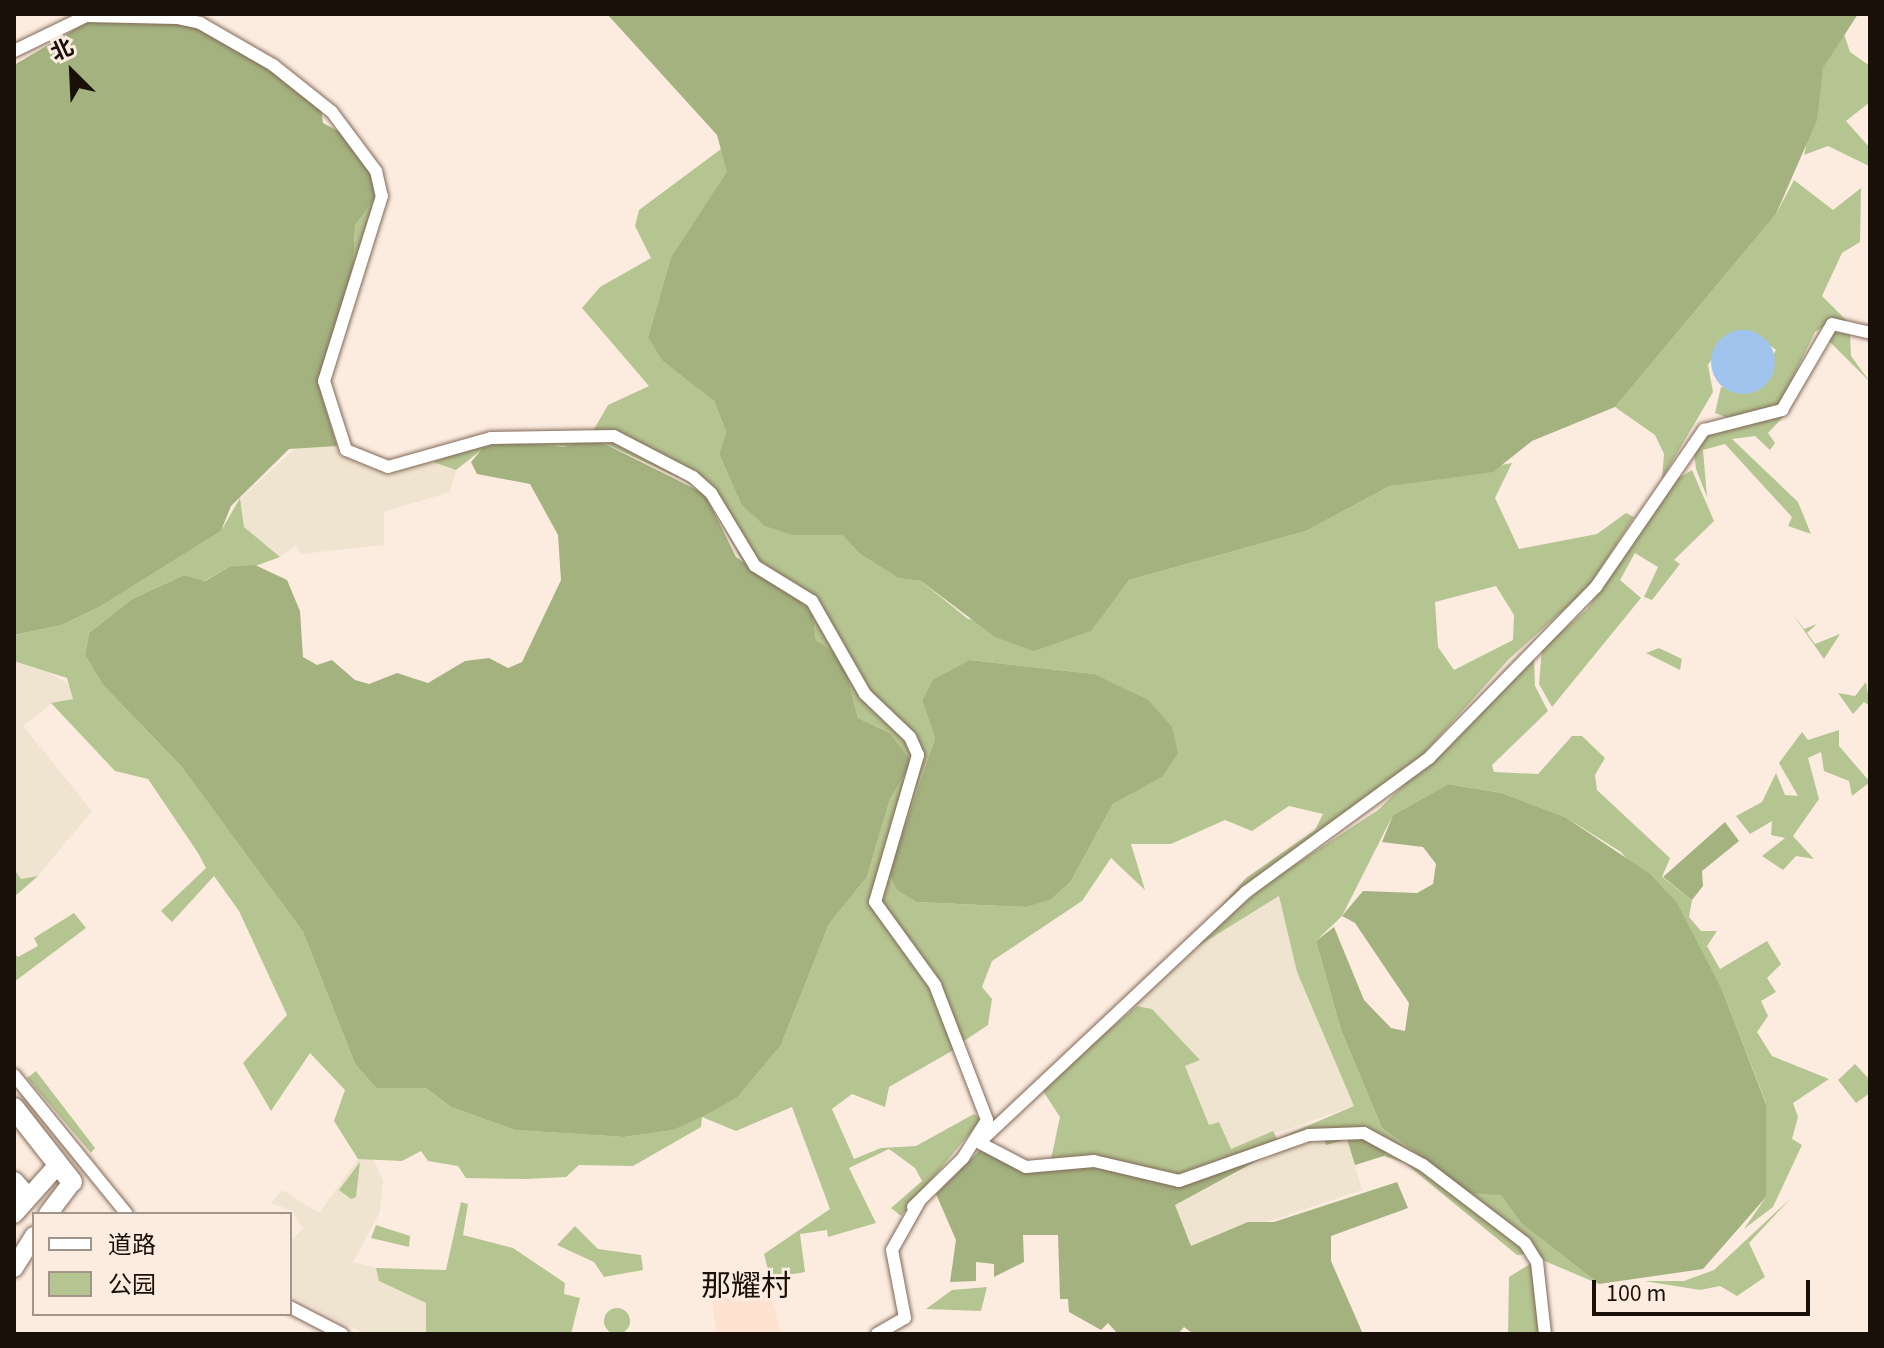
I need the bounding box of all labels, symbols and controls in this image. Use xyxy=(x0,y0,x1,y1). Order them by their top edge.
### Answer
text: 北 xyxy=(46,31,79,69)
north arrow xyxy=(32,32,112,112)
legend xyxy=(32,1212,292,1316)
text: 道路 xyxy=(108,1228,156,1263)
scale bar xyxy=(1596,1264,1814,1314)
text: 公园 xyxy=(108,1268,156,1303)
district label: 那耀村 xyxy=(701,1269,791,1305)
text: 100 m xyxy=(1606,1276,1666,1311)

